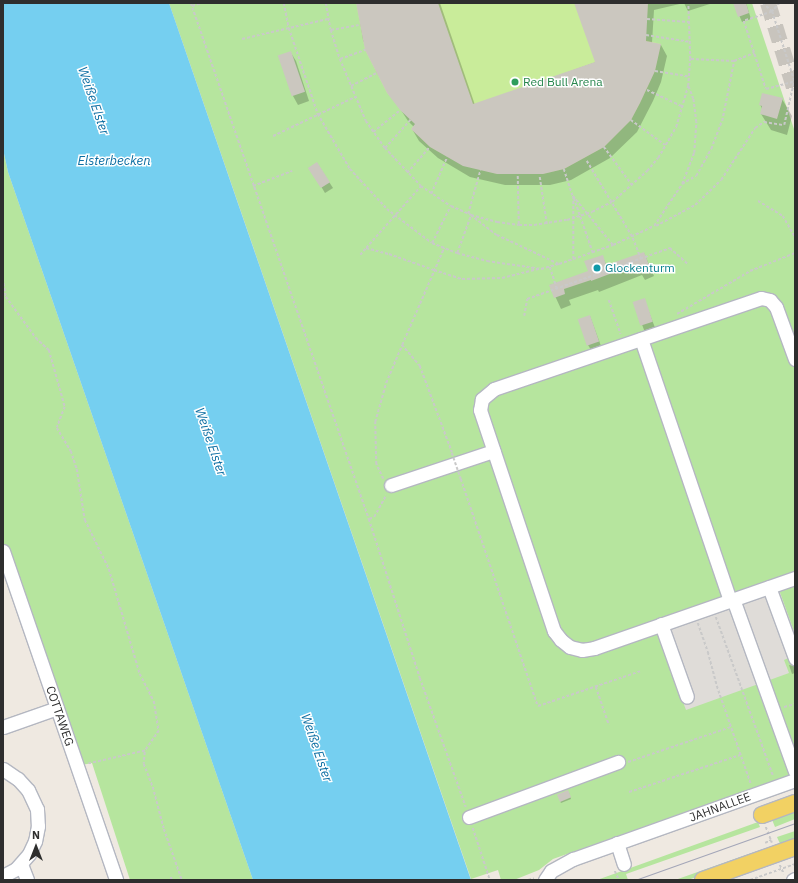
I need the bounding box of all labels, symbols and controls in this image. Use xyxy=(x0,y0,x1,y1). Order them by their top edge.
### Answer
water label: Weiße Elster xyxy=(74,65,112,137)
place label: Red Bull Arena xyxy=(523,75,603,89)
marker: Red Bull Arena xyxy=(510,77,520,87)
water label: Elsterbecken xyxy=(77,153,151,169)
place label: Glockenturm xyxy=(605,261,675,275)
marker: Glockenturm xyxy=(592,263,602,273)
water label: Weiße Elster xyxy=(191,406,229,478)
street label: COTTAWEG xyxy=(43,684,77,748)
water label: Weiße Elster xyxy=(297,712,335,784)
street label: JAHNALLEE xyxy=(687,789,753,825)
north arrow xyxy=(16,827,56,867)
text: N xyxy=(32,828,40,842)

